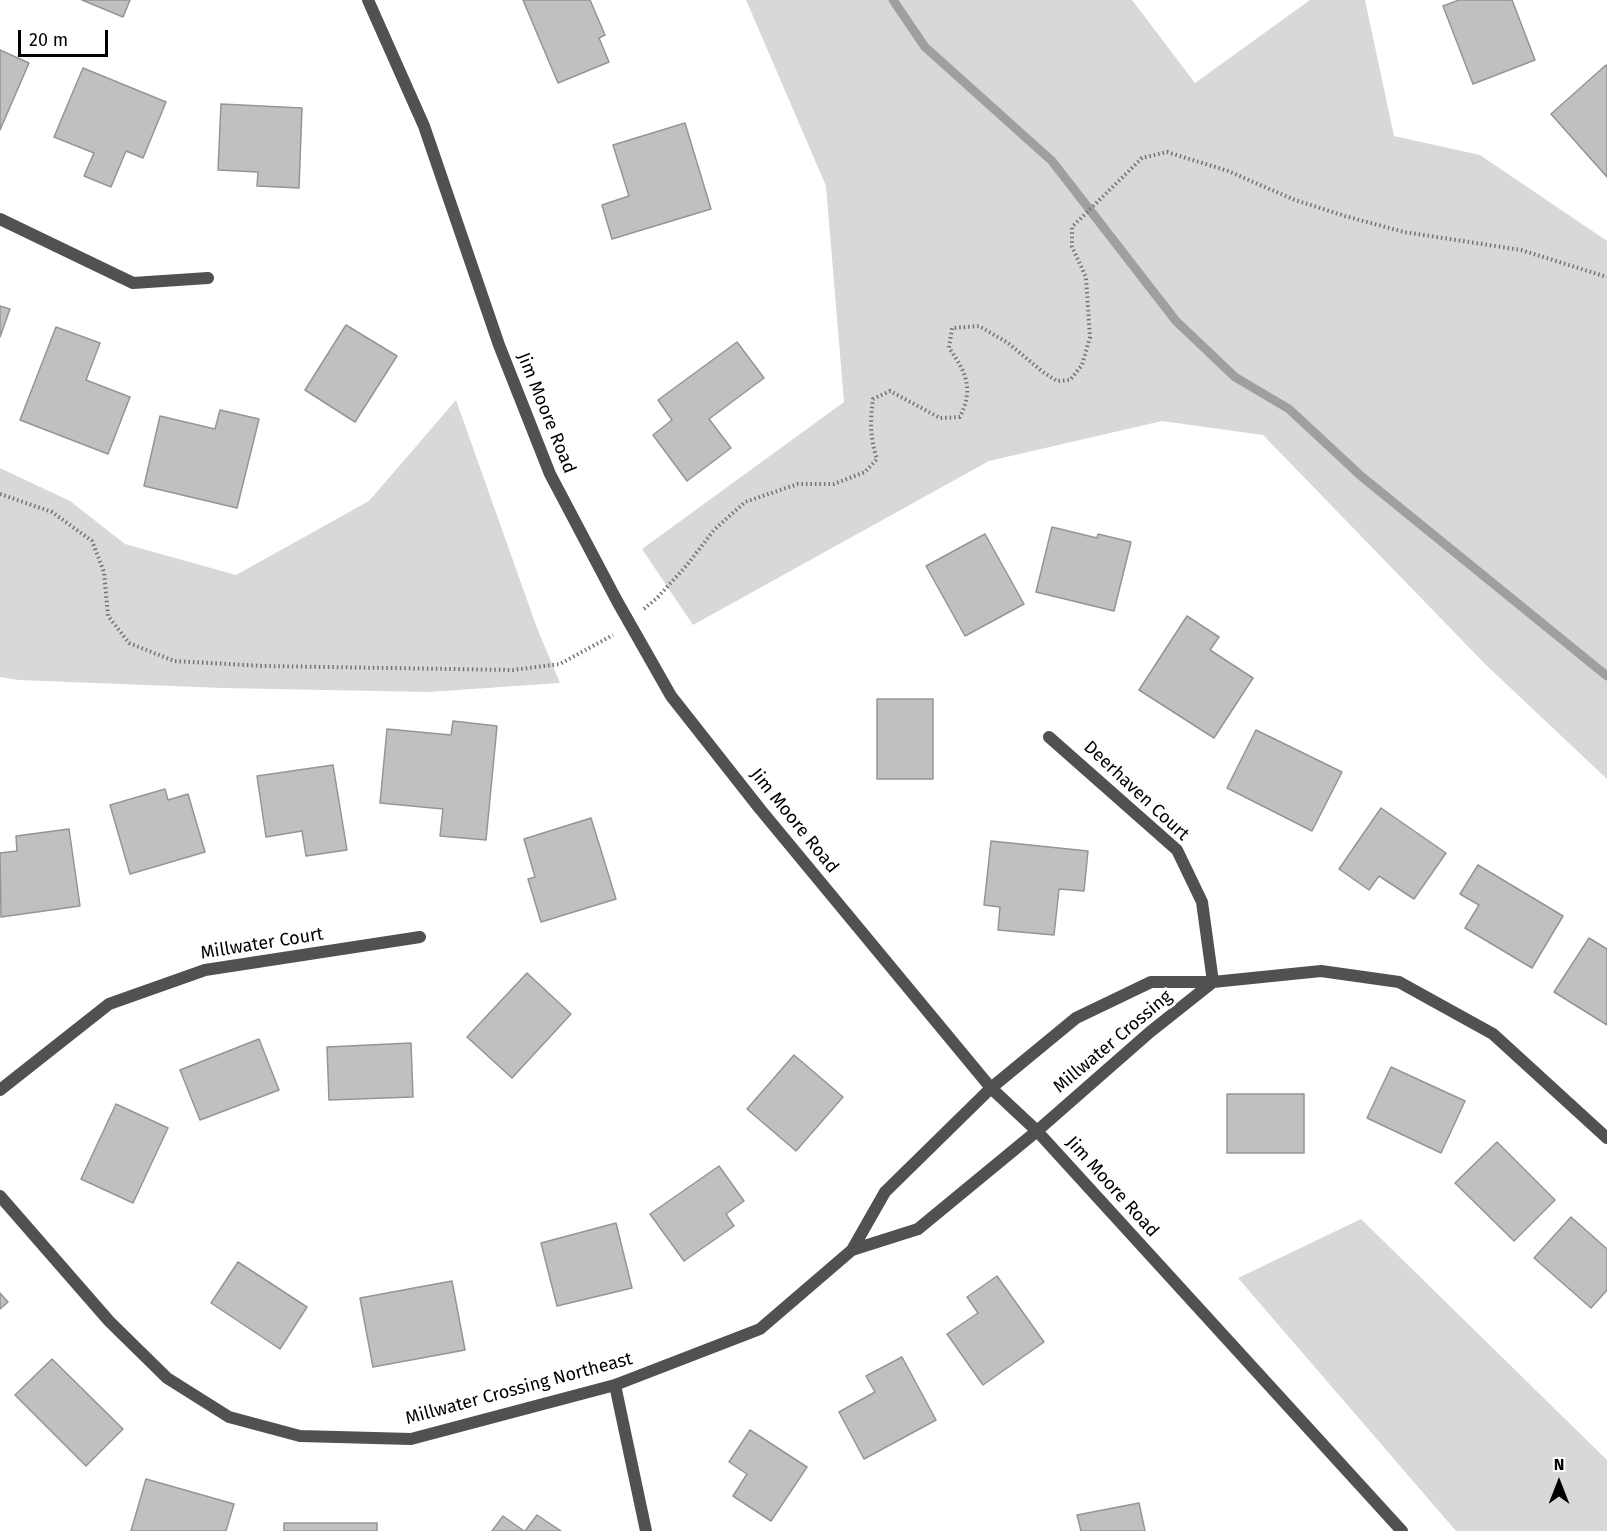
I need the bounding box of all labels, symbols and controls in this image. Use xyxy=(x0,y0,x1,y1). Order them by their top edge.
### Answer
scale bar xyxy=(21,18,111,56)
text: 20 m xyxy=(29,29,68,51)
street label: Jim Moore Road xyxy=(512,349,580,477)
street label: Deerhaven Court xyxy=(1079,737,1193,845)
street label: Jim Moore Road xyxy=(745,764,843,878)
street label: Millwater Court xyxy=(199,924,325,964)
street label: Millwater Crossing xyxy=(1049,986,1177,1098)
street label: Jim Moore Road xyxy=(1061,1132,1163,1242)
street label: Millwater Crossing Northeast xyxy=(403,1348,635,1430)
north arrow xyxy=(1529,1453,1589,1513)
text: N xyxy=(1554,1455,1564,1474)

